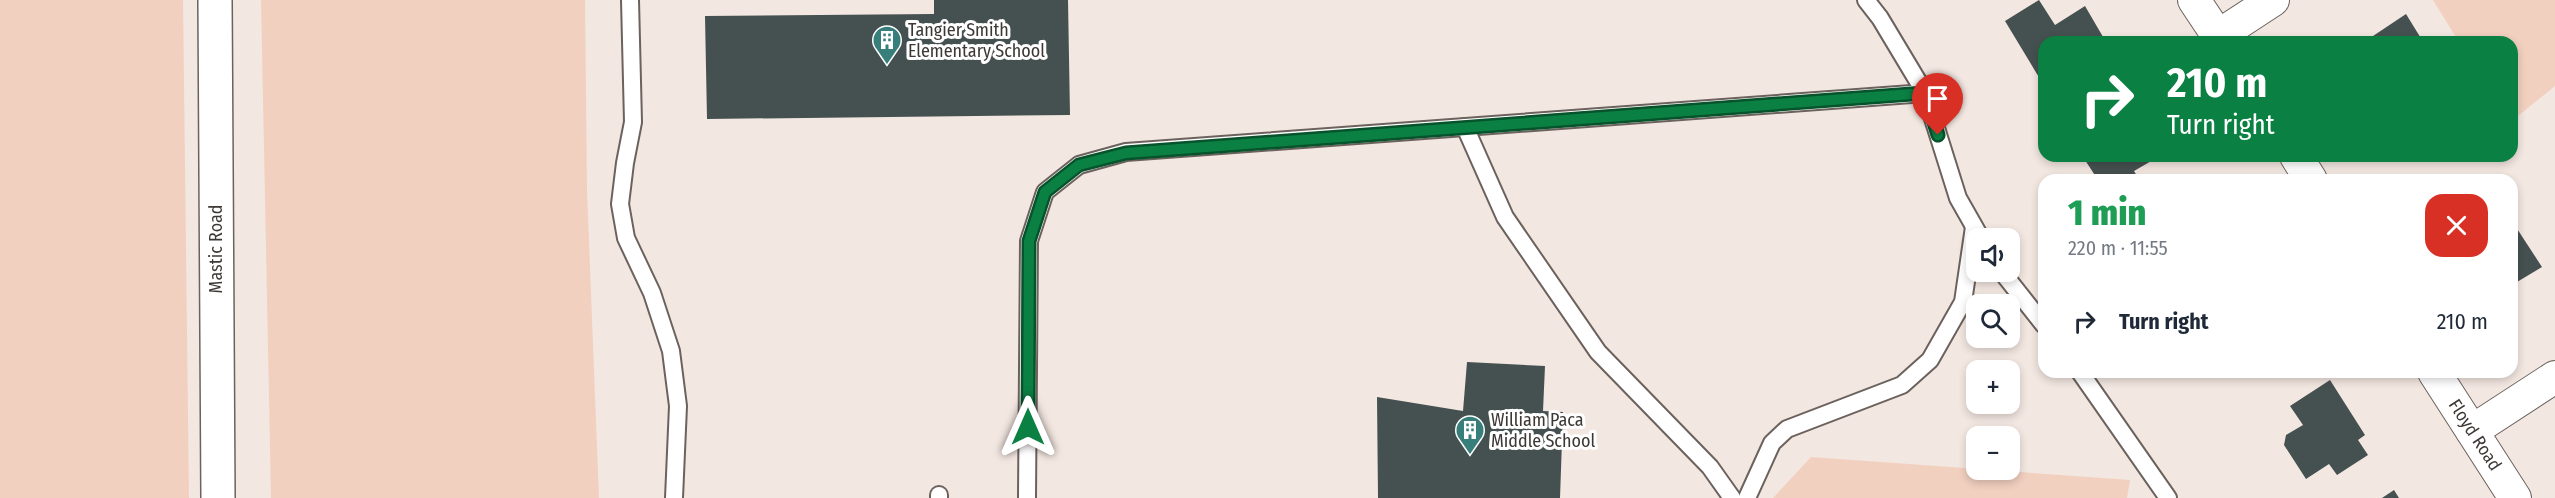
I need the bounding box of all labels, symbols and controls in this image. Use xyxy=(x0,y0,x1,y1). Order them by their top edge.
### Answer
place label: Tangier Smith Elementary School xyxy=(908,19,1045,62)
building icon: Tangier Smith Elementary School xyxy=(871,24,903,66)
text: 210 m xyxy=(2167,58,2267,108)
icon: right xyxy=(2068,60,2146,138)
pin xyxy=(1912,73,1963,135)
icon: arrive xyxy=(1921,82,1954,115)
text: Turn right xyxy=(2167,109,2275,141)
text: 1 min xyxy=(2068,191,2146,235)
button: close xyxy=(2425,194,2488,257)
street label: Mastic Road xyxy=(205,205,227,293)
map controls xyxy=(1966,228,2020,480)
button: sound xyxy=(1966,228,2020,282)
text: 220 m · 11:55 xyxy=(2068,236,2168,260)
button: search xyxy=(1966,294,2020,348)
icon: right xyxy=(2068,305,2101,338)
text: Turn right xyxy=(2119,308,2208,335)
text: 210 m xyxy=(2437,308,2488,335)
button: + xyxy=(1966,360,2020,414)
position arrow xyxy=(996,395,1060,459)
street label: Floyd Road xyxy=(2444,395,2506,475)
place label: William Paca Middle School xyxy=(1491,409,1595,452)
building icon: William Paca Middle School xyxy=(1454,414,1486,456)
button: − xyxy=(1966,426,2020,480)

